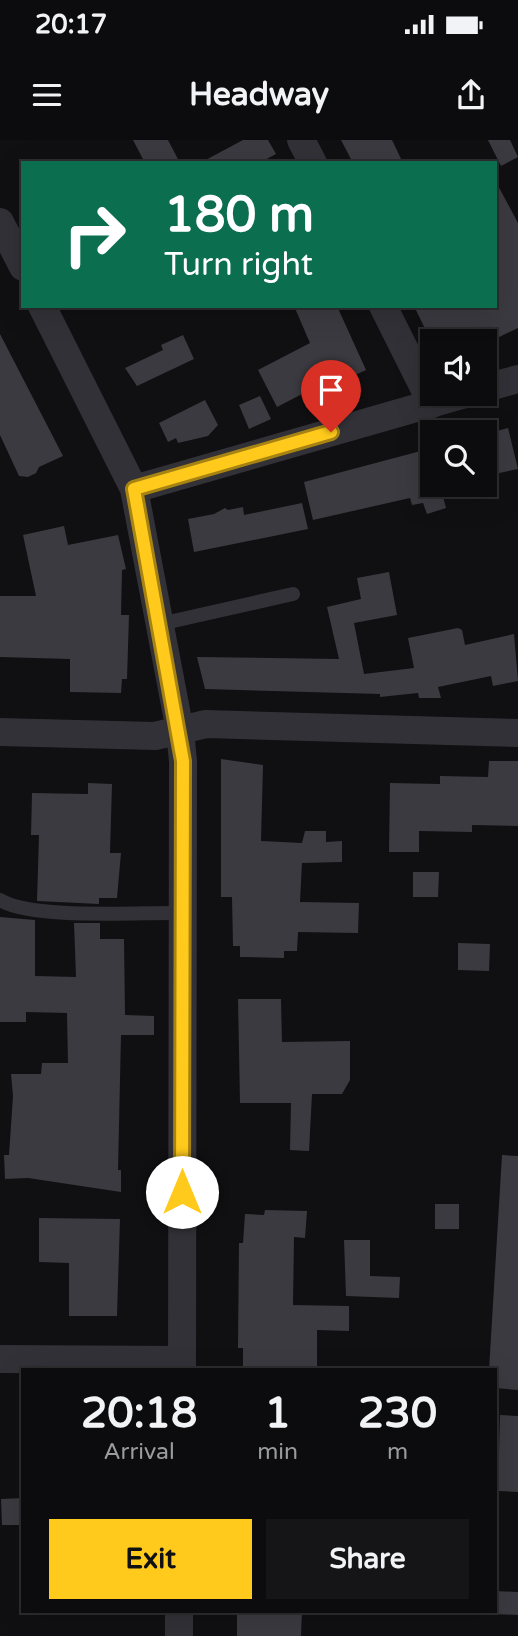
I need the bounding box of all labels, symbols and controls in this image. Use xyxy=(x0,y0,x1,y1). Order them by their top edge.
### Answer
text: 20:17 xyxy=(35,9,107,40)
icon: menu xyxy=(28,76,66,114)
text: Headway xyxy=(189,76,329,114)
icon: share xyxy=(452,76,490,114)
text: 180 m xyxy=(164,186,314,245)
icon: right xyxy=(49,189,140,280)
text: Turn right xyxy=(164,246,313,284)
map controls xyxy=(420,329,497,497)
button: sound xyxy=(420,329,497,406)
pin xyxy=(301,360,361,432)
icon: arrive xyxy=(312,371,350,409)
button: search xyxy=(420,420,497,497)
position arrow xyxy=(145,1155,219,1229)
text: 20:18 xyxy=(81,1388,197,1439)
text: 1 xyxy=(264,1388,291,1439)
text: 230 xyxy=(358,1388,437,1439)
text: Arrival xyxy=(104,1438,175,1466)
text: min xyxy=(257,1438,298,1466)
text: m xyxy=(387,1438,408,1466)
button: Exit xyxy=(49,1519,252,1599)
button: Share xyxy=(266,1519,469,1599)

